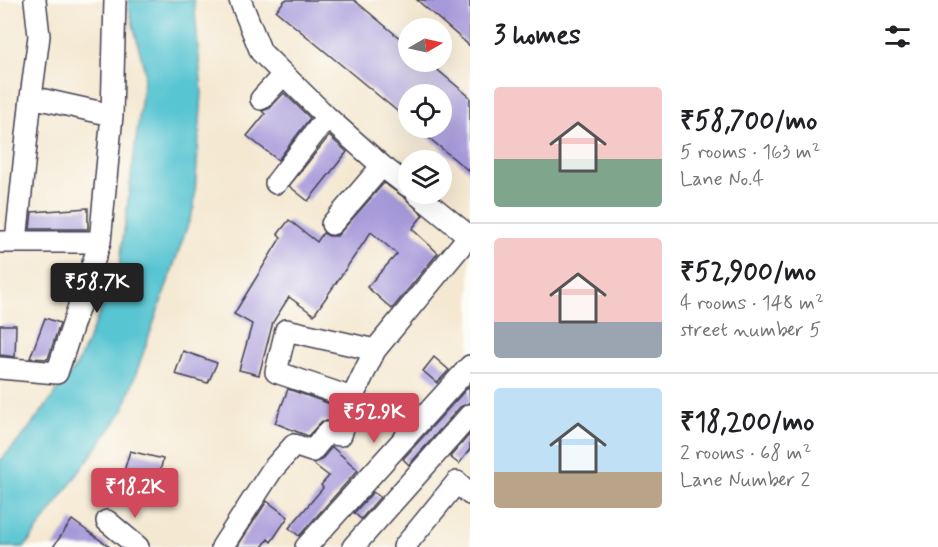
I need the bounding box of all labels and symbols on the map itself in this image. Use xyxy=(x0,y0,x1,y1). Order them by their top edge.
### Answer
north arrow xyxy=(398,18,452,72)
pin: ₹58.7K xyxy=(48,263,146,314)
pin: ₹52.9K xyxy=(325,393,423,444)
pin: ₹18.2K xyxy=(86,468,184,519)

